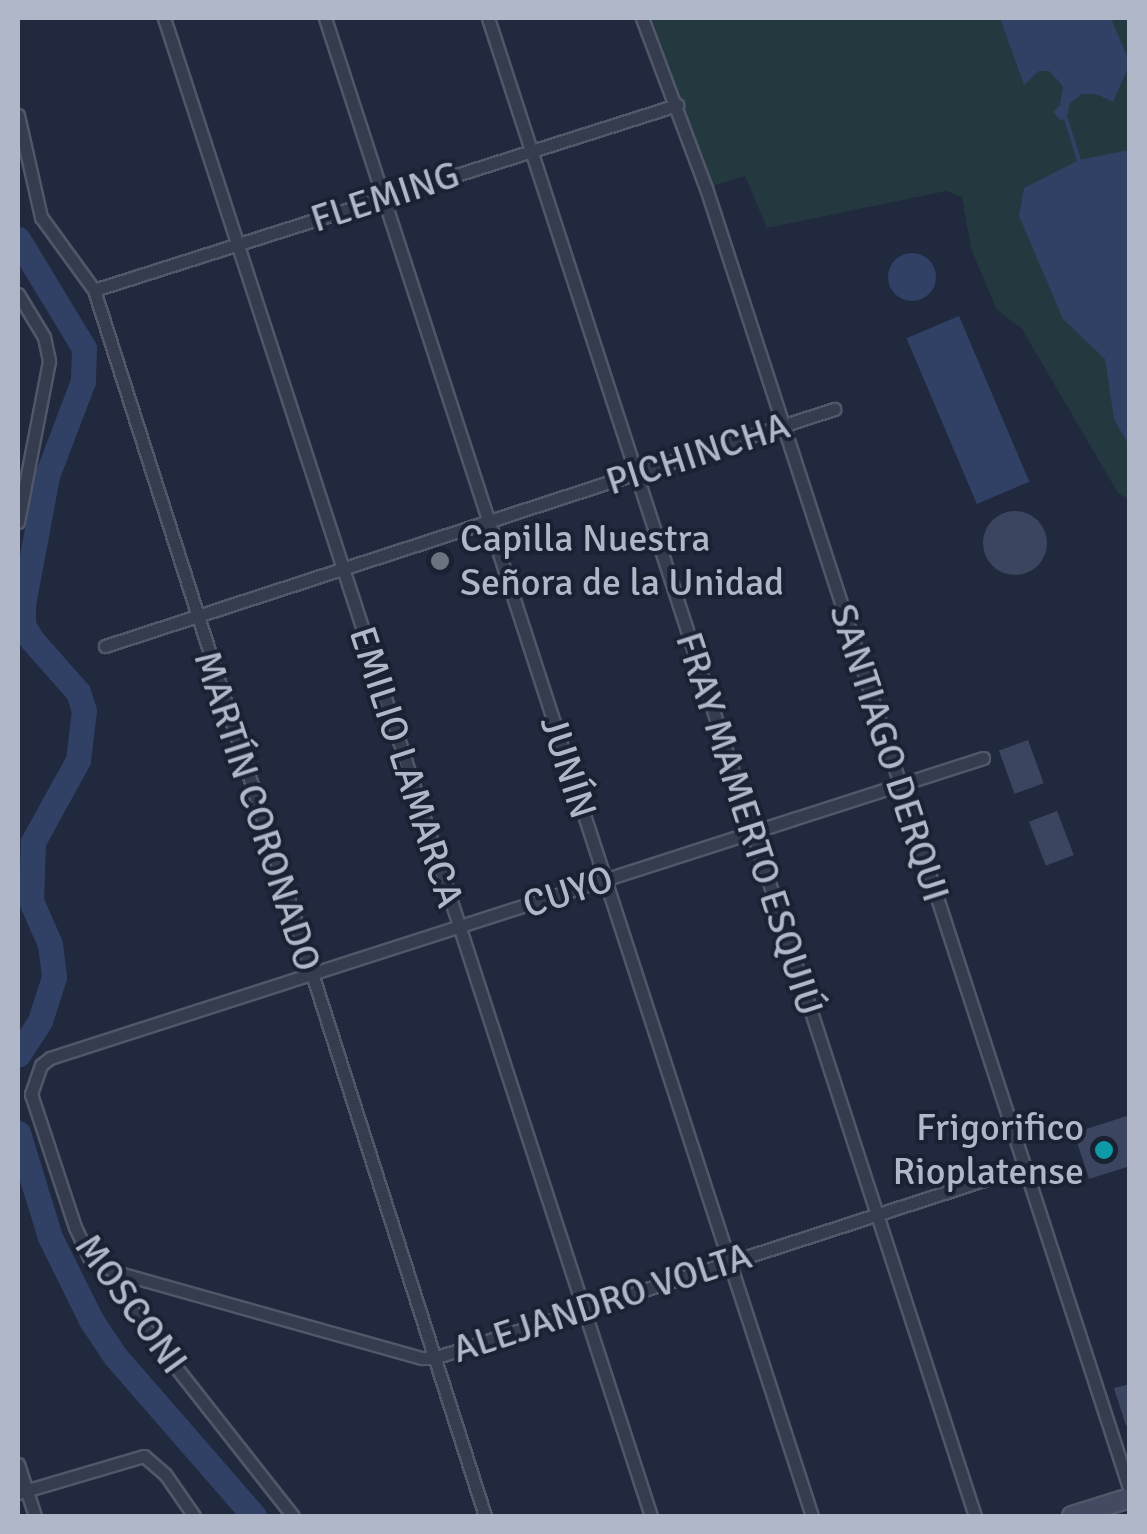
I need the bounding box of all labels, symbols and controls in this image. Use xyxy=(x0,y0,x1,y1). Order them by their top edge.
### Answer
street label: FLEMING xyxy=(305,152,465,242)
street label: PICHINCHA xyxy=(601,403,795,505)
place label: Capilla Nuestra Señora de la Unidad xyxy=(460,516,784,606)
marker: Capilla Nuestra Señora de la Unidad xyxy=(429,550,451,572)
street label: SANTIAGO DERQUI xyxy=(819,598,959,908)
street label: EMILIO LAMARCA xyxy=(339,621,473,913)
street label: FRAY MAMERTO ESQUIÚ xyxy=(666,627,832,1021)
street label: MARTÍN CORONADO xyxy=(184,645,330,977)
street label: JUNÍN xyxy=(530,710,606,824)
street label: CUYO xyxy=(517,856,619,928)
place label: Frigorifico Rioplatense xyxy=(893,1105,1084,1194)
marker: Frigorifico Rioplatense xyxy=(1093,1139,1115,1161)
street label: MOSCONI xyxy=(65,1225,197,1383)
street label: ALEJANDRO VOLTA xyxy=(447,1233,757,1373)

